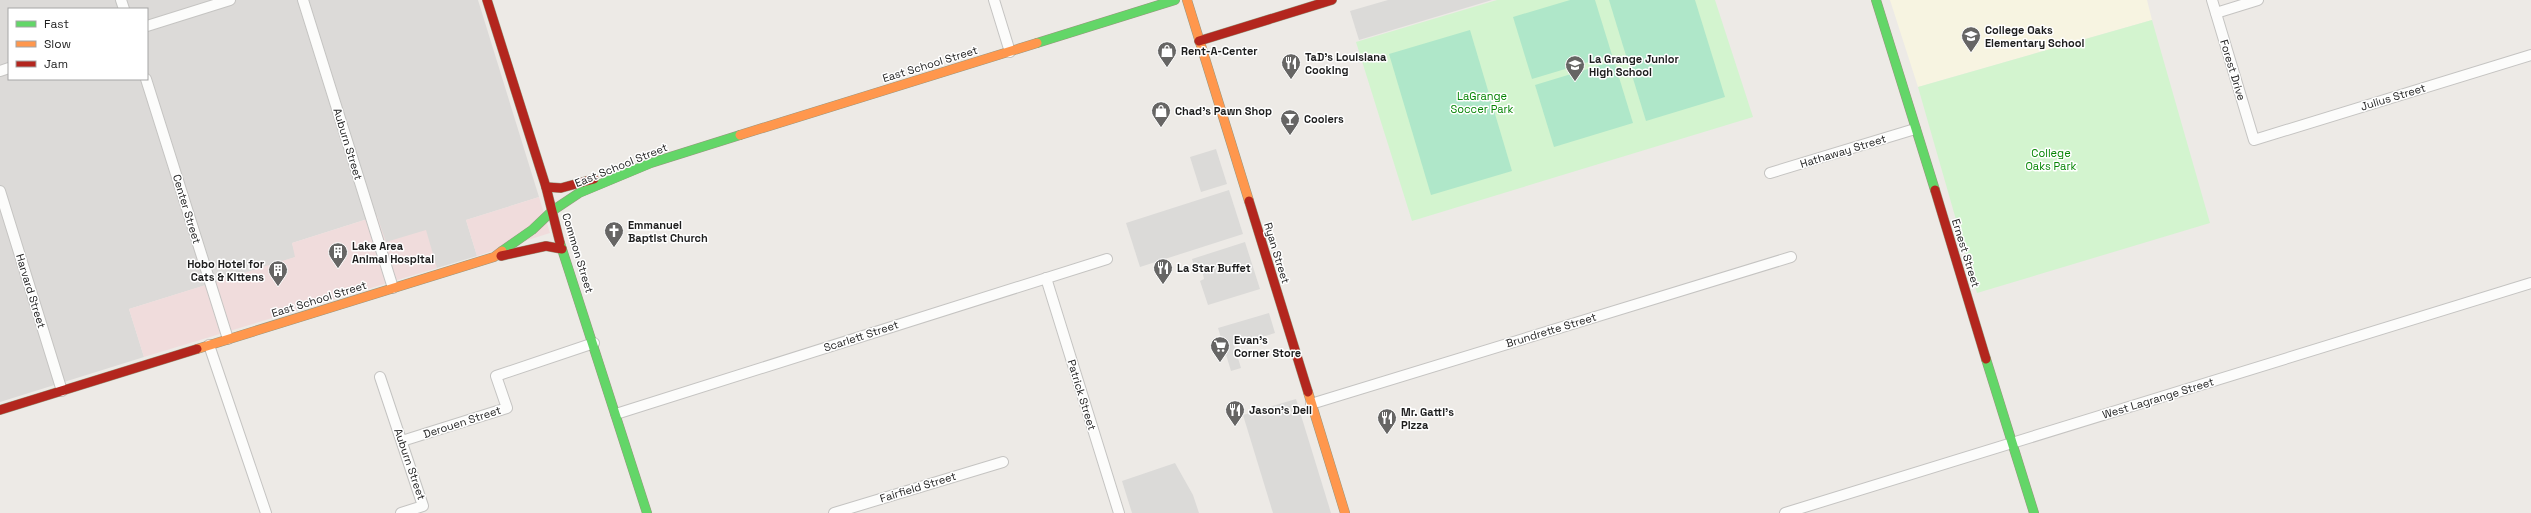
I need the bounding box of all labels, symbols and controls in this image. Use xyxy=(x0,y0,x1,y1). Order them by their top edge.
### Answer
legend xyxy=(8,8,148,80)
text: Fast xyxy=(44,16,69,32)
place label: College Oaks Elementary School xyxy=(1985,23,2084,50)
school or university icon: College Oaks Elementary School xyxy=(1960,25,1982,53)
text: Slow xyxy=(44,36,71,52)
street label: Forest Drive xyxy=(2217,38,2249,102)
shop icon: Rent-A-Center xyxy=(1156,40,1178,68)
street label: East School Street xyxy=(881,43,979,85)
place label: Rent-A-Center xyxy=(1181,44,1258,58)
place label: TaD's Louisiana Cooking xyxy=(1305,50,1387,77)
restaurant icon: TaD's Louisiana Cooking xyxy=(1280,52,1302,80)
place label: La Grange Junior High School xyxy=(1589,52,1679,79)
school or university icon: La Grange Junior High School xyxy=(1564,54,1586,82)
text: Jam xyxy=(44,56,68,72)
street label: Julius Street xyxy=(2359,80,2427,114)
park label: LaGrange Soccer Park xyxy=(1450,89,1514,116)
shop icon: Chad's Pawn Shop xyxy=(1150,100,1172,128)
place label: Chad's Pawn Shop xyxy=(1175,104,1272,118)
street label: Auburn Street xyxy=(330,106,366,182)
bar icon: Coolers xyxy=(1279,108,1301,136)
place label: Coolers xyxy=(1304,112,1344,126)
street label: Hathaway Street xyxy=(1798,131,1888,171)
street label: East School Street xyxy=(573,140,669,190)
park label: College Oaks Park xyxy=(2026,146,2077,173)
street label: Center Street xyxy=(170,172,204,246)
street label: Common Street xyxy=(559,211,597,295)
street label: Ernest Street xyxy=(1949,217,1983,289)
place label: Emmanuel Baptist Church xyxy=(628,218,708,245)
church icon: Emmanuel Baptist Church xyxy=(603,220,625,248)
street label: Ryan Street xyxy=(1261,221,1293,285)
place label: Lake Area Animal Hospital xyxy=(352,239,434,266)
building icon: Lake Area Animal Hospital xyxy=(327,241,349,269)
street label: Harvard Street xyxy=(13,252,49,330)
place label: Hobo Hotel for Cats & Kittens xyxy=(187,257,265,284)
restaurant icon: La Star Buffet xyxy=(1152,257,1174,285)
building icon: Hobo Hotel for Cats & Kittens xyxy=(267,259,289,287)
place label: La Star Buffet xyxy=(1177,261,1251,275)
street label: East School Street xyxy=(270,278,368,320)
street label: Brundrette Street xyxy=(1504,310,1598,350)
street label: Scarlett Street xyxy=(822,317,900,355)
place label: Evan's Corner Store xyxy=(1234,333,1301,360)
supermarket icon: Evan's Corner Store xyxy=(1209,335,1231,363)
street label: Patrick Street xyxy=(1065,358,1099,432)
street label: West Lagrange Street xyxy=(2101,374,2215,422)
restaurant icon: Jason's Deli xyxy=(1224,399,1246,427)
street label: Derouen Street xyxy=(421,403,503,441)
place label: Jason's Deli xyxy=(1249,403,1312,417)
place label: Mr. Gatti's Pizza xyxy=(1401,405,1454,432)
restaurant icon: Mr. Gatti's Pizza xyxy=(1376,407,1398,435)
street label: Auburn Street xyxy=(391,426,429,502)
street label: Fairfield Street xyxy=(878,469,958,505)

